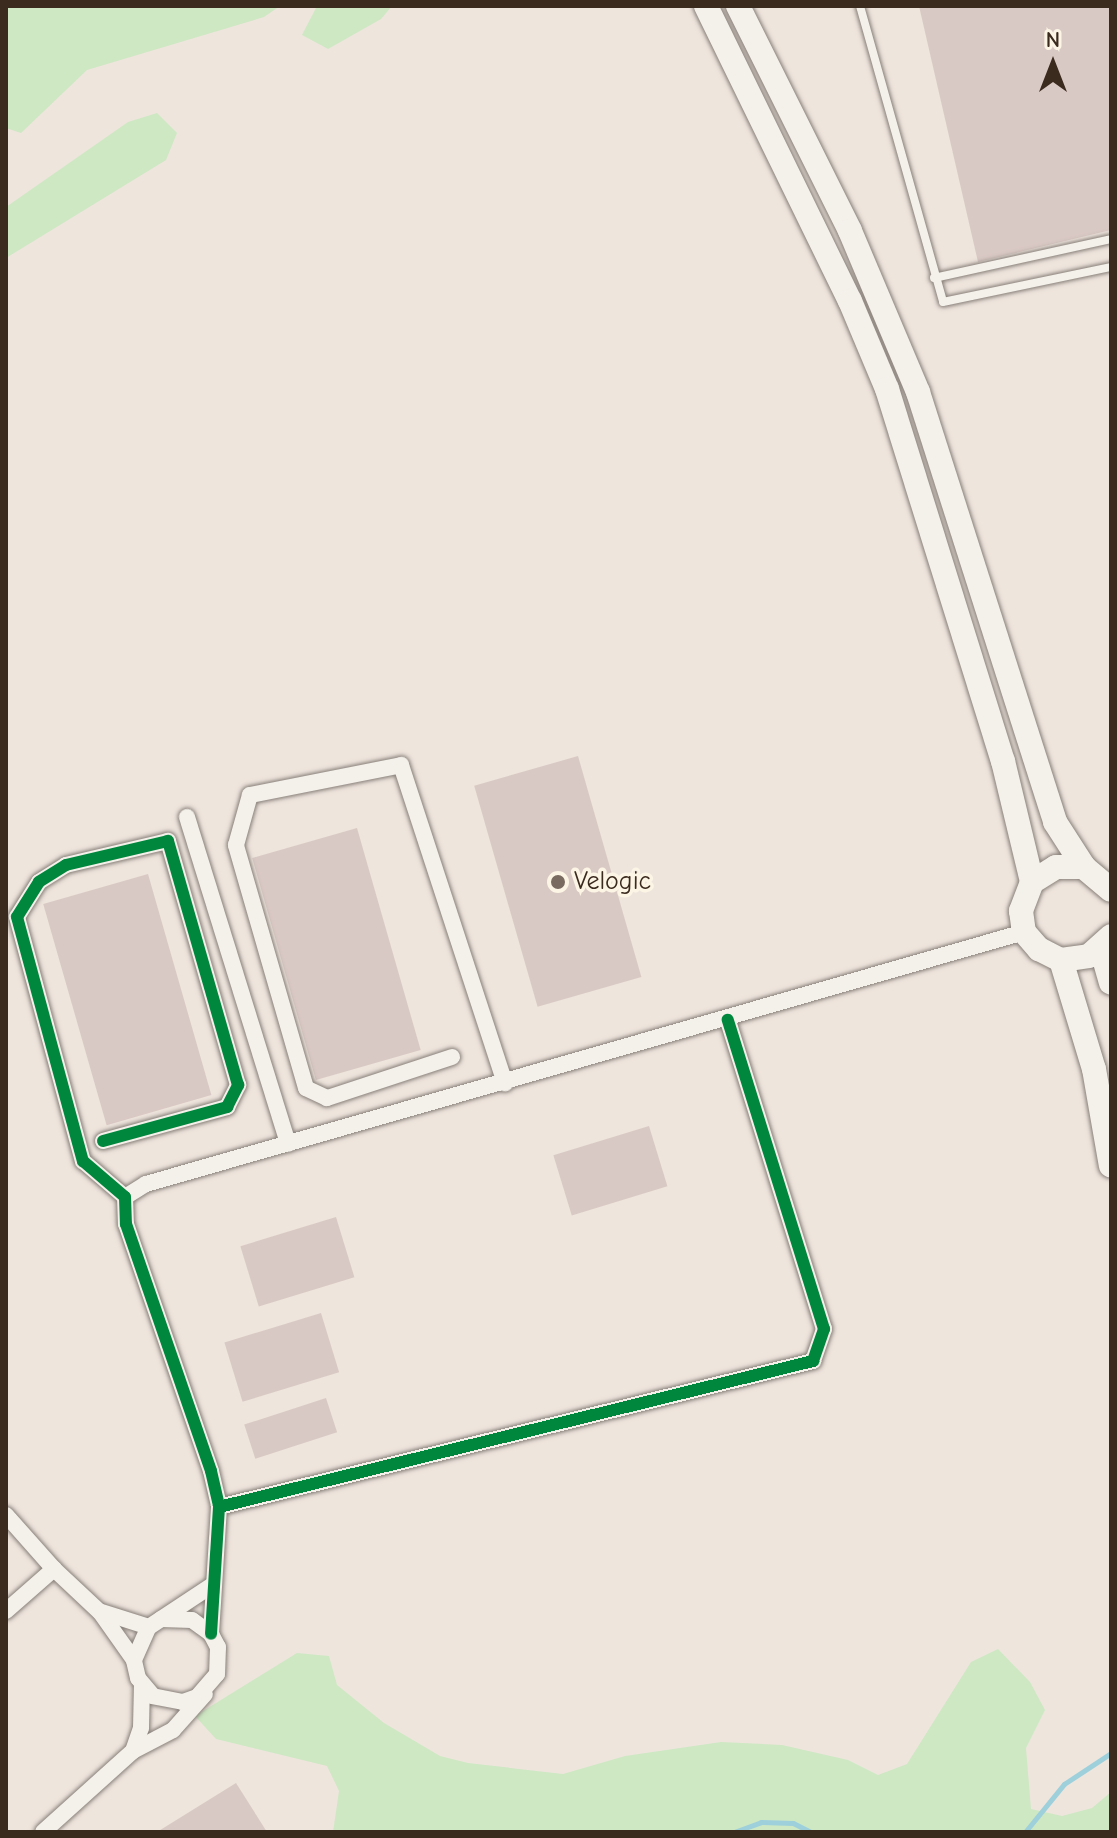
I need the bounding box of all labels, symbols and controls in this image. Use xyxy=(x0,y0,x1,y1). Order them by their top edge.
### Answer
north arrow xyxy=(1013,24,1093,104)
text: N xyxy=(1046,27,1060,53)
place label: Velogic xyxy=(574,866,651,898)
marker: Velogic xyxy=(549,873,567,891)

